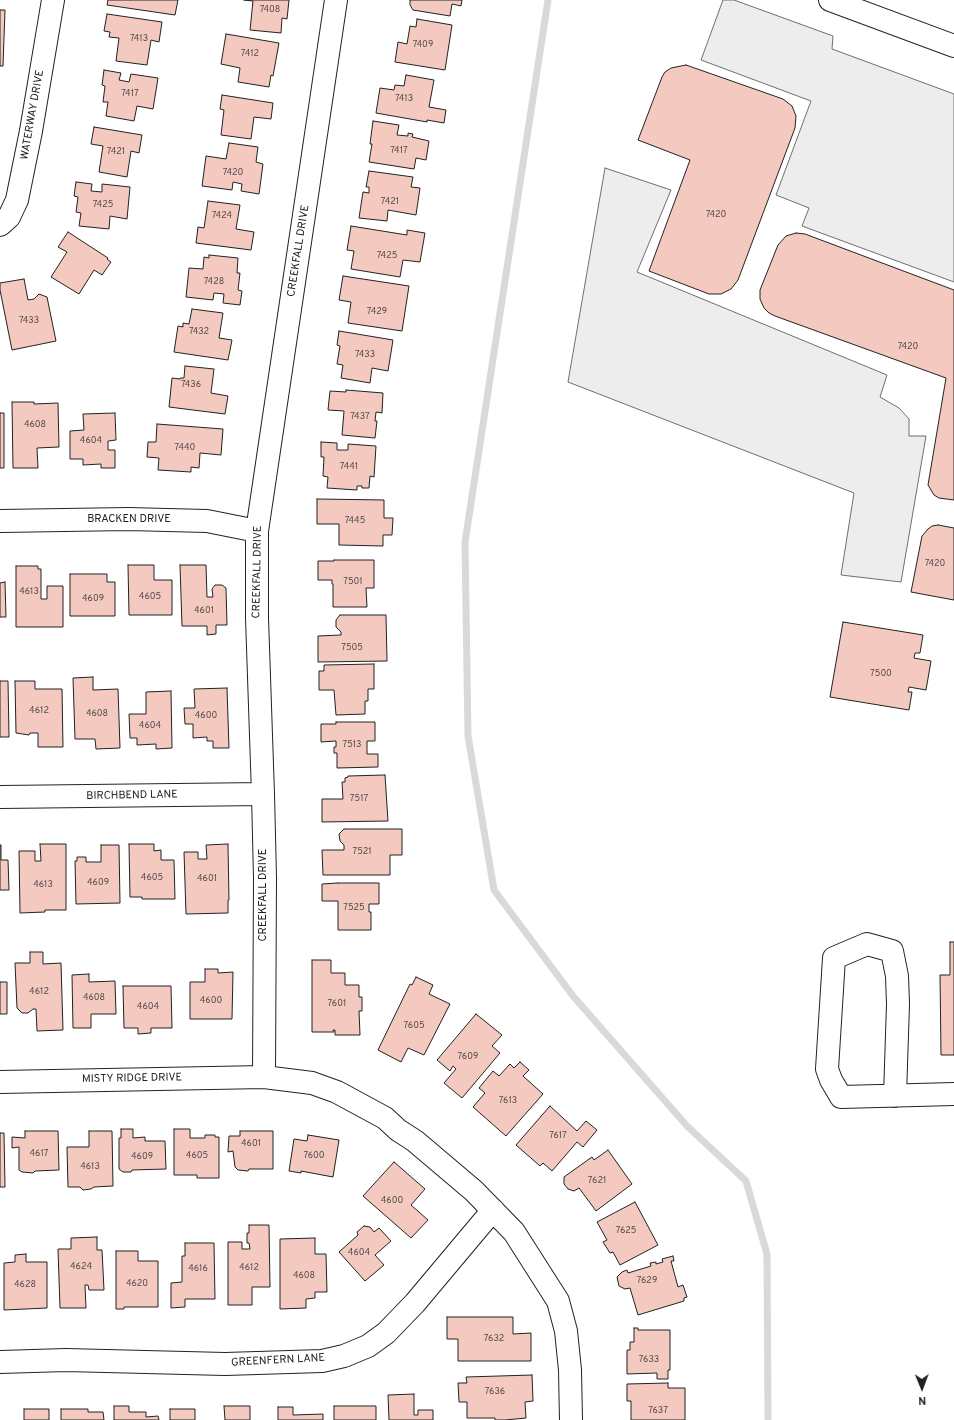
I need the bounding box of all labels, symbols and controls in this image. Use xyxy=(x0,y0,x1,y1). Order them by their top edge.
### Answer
house number: 7408 xyxy=(260,5,280,15)
house number: 7413 xyxy=(130,34,148,44)
house number: 7409 xyxy=(413,40,433,50)
house number: 7412 xyxy=(241,49,259,59)
street label: WATERWAY DRIVE xyxy=(19,69,47,161)
house number: 7417 xyxy=(121,89,139,99)
house number: 7413 xyxy=(395,94,413,104)
house number: 7417 xyxy=(390,146,408,156)
house number: 7421 xyxy=(107,147,125,157)
house number: 7420 xyxy=(223,168,243,178)
house number: 7421 xyxy=(381,197,399,207)
house number: 7425 xyxy=(93,200,113,210)
street label: CREEKFALL DRIVE xyxy=(285,204,313,298)
house number: 7420 xyxy=(706,210,726,220)
house number: 7424 xyxy=(212,211,232,221)
house number: 7425 xyxy=(377,251,397,261)
house number: 7428 xyxy=(204,277,224,287)
house number: 7429 xyxy=(367,307,387,317)
house number: 7433 xyxy=(19,316,39,326)
house number: 7432 xyxy=(189,327,209,337)
house number: 7420 xyxy=(898,342,918,352)
house number: 7433 xyxy=(355,350,375,360)
house number: 7436 xyxy=(181,380,201,390)
house number: 7437 xyxy=(350,412,370,422)
house number: 4608 xyxy=(24,420,46,430)
house number: 4604 xyxy=(80,436,102,446)
house number: 7440 xyxy=(175,443,195,453)
house number: 7441 xyxy=(340,462,358,472)
street label: BRACKEN DRIVE xyxy=(87,513,171,527)
house number: 7445 xyxy=(345,516,365,526)
street label: CREEKFALL DRIVE xyxy=(251,525,265,619)
house number: 7420 xyxy=(925,559,945,569)
house number: 7501 xyxy=(343,577,363,587)
house number: 4613 xyxy=(19,587,39,597)
house number: 4605 xyxy=(139,592,161,602)
house number: 4609 xyxy=(82,594,104,604)
house number: 4601 xyxy=(194,606,214,616)
house number: 7505 xyxy=(341,643,363,653)
house number: 7500 xyxy=(870,669,892,679)
house number: 4612 xyxy=(29,706,49,716)
house number: 4608 xyxy=(86,709,108,719)
house number: 4600 xyxy=(195,711,217,721)
house number: 4604 xyxy=(139,721,161,731)
house number: 7513 xyxy=(342,740,362,750)
street label: BIRCHBEND LANE xyxy=(86,789,178,803)
house number: 7517 xyxy=(350,794,368,804)
house number: 7521 xyxy=(352,847,372,857)
street label: CREEKFALL DRIVE xyxy=(257,849,271,941)
house number: 4605 xyxy=(141,873,163,883)
house number: 4601 xyxy=(197,874,217,884)
house number: 4609 xyxy=(87,878,109,888)
house number: 4613 xyxy=(33,880,53,890)
house number: 7525 xyxy=(343,903,365,913)
house number: 4612 xyxy=(29,987,49,997)
house number: 4608 xyxy=(83,993,105,1003)
house number: 4600 xyxy=(200,996,222,1006)
house number: 7601 xyxy=(328,999,346,1009)
house number: 4604 xyxy=(137,1002,159,1012)
house number: 7605 xyxy=(404,1021,424,1031)
house number: 7609 xyxy=(458,1052,478,1062)
street label: MISTY RIDGE DRIVE xyxy=(82,1072,182,1086)
house number: 7613 xyxy=(499,1096,517,1106)
house number: 7617 xyxy=(549,1131,567,1141)
house number: 4601 xyxy=(241,1139,261,1149)
house number: 4617 xyxy=(30,1149,48,1159)
house number: 4605 xyxy=(186,1151,208,1161)
house number: 7600 xyxy=(303,1151,325,1161)
house number: 4609 xyxy=(131,1152,153,1162)
house number: 4613 xyxy=(80,1162,100,1172)
house number: 7621 xyxy=(588,1176,606,1186)
house number: 4600 xyxy=(381,1196,403,1206)
house number: 7625 xyxy=(616,1226,636,1236)
house number: 4604 xyxy=(348,1248,370,1258)
house number: 4624 xyxy=(70,1262,92,1272)
house number: 4612 xyxy=(239,1263,259,1273)
house number: 4616 xyxy=(188,1264,208,1274)
house number: 4608 xyxy=(293,1271,315,1281)
house number: 7629 xyxy=(637,1276,657,1286)
house number: 4620 xyxy=(126,1279,148,1289)
house number: 4628 xyxy=(14,1280,36,1290)
house number: 7632 xyxy=(484,1334,504,1344)
street label: GREENFERN LANE xyxy=(231,1352,325,1370)
house number: 7633 xyxy=(639,1355,659,1365)
north arrow xyxy=(902,1368,942,1408)
house number: 7636 xyxy=(485,1387,505,1397)
text: N xyxy=(918,1393,926,1407)
house number: 7637 xyxy=(648,1406,668,1416)

